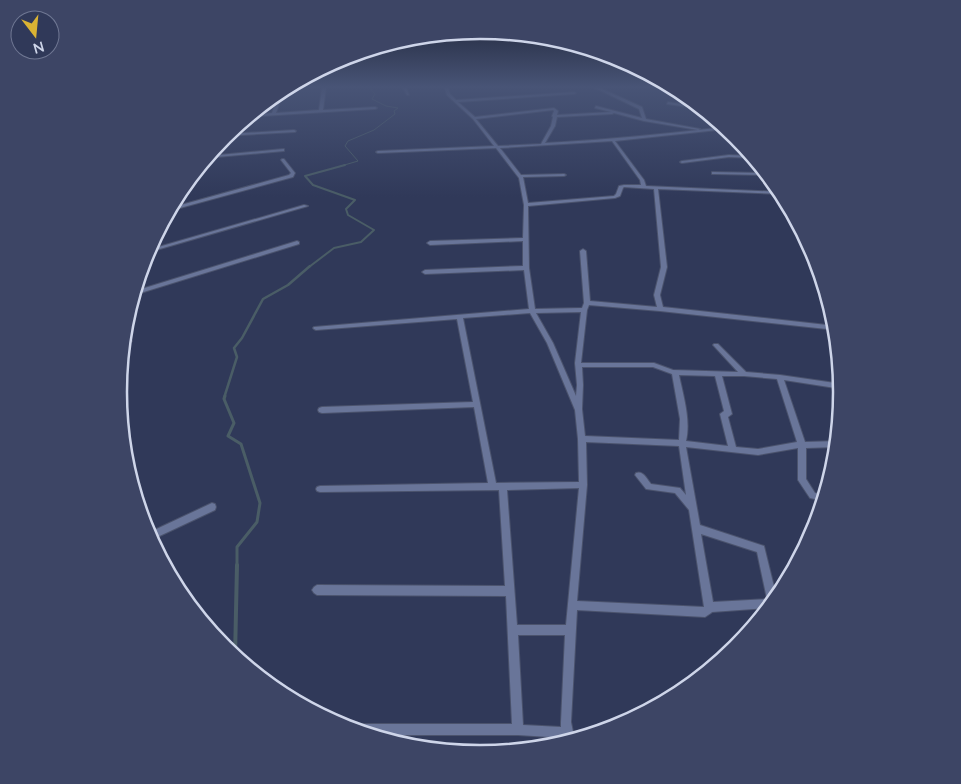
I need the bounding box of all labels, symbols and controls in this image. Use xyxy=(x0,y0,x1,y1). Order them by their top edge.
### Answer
north arrow xyxy=(10,10,60,60)
text: N xyxy=(31,38,46,58)

